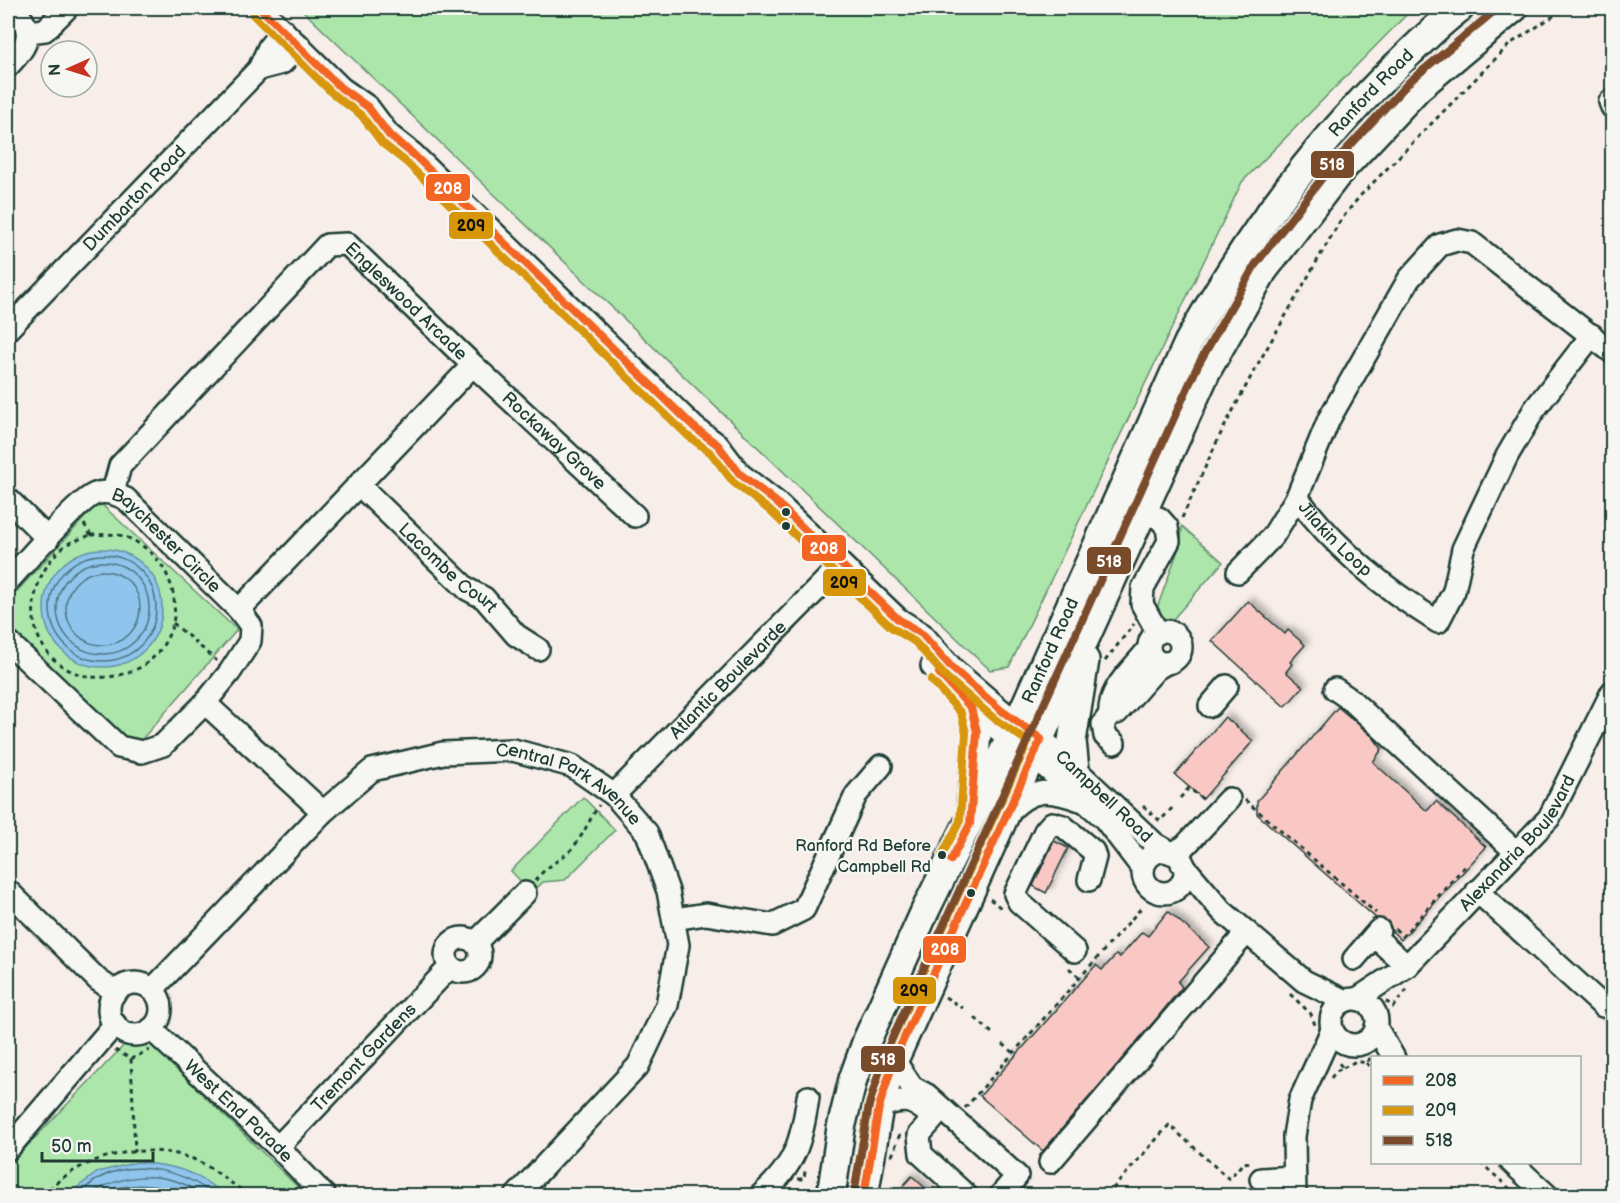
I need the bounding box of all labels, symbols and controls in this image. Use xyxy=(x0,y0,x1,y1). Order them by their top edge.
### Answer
north arrow xyxy=(39,39,99,99)
street label: Ranford Road xyxy=(1324,45,1418,141)
text: N xyxy=(46,63,65,76)
street label: Dumbarton Road xyxy=(79,141,190,255)
line badge: 518 xyxy=(1310,150,1355,179)
text: 518 xyxy=(1319,156,1345,175)
line badge: 208 xyxy=(425,173,471,202)
text: 208 xyxy=(434,180,462,199)
line badge: 209 xyxy=(448,211,494,240)
text: 209 xyxy=(457,217,485,236)
street label: Engleswood Arcade xyxy=(341,237,472,365)
street label: Rockaway Grove xyxy=(498,387,611,494)
street label: Baychester Circle xyxy=(109,483,226,597)
street label: Jilakin Loop xyxy=(1294,497,1377,581)
unlabelled marker xyxy=(780,506,792,518)
street label: Lacombe Court xyxy=(394,518,503,617)
unlabelled marker xyxy=(780,520,792,532)
line badge: 208 xyxy=(801,534,847,562)
text: 208 xyxy=(810,540,838,559)
line badge: 518 xyxy=(1086,546,1132,575)
text: 518 xyxy=(1096,553,1122,572)
line badge: 209 xyxy=(822,568,867,597)
text: 209 xyxy=(830,574,858,593)
street label: Ranford Road xyxy=(1017,595,1083,707)
street label: Atlantic Boulevarde xyxy=(665,616,791,743)
street label: Central Park Avenue xyxy=(495,739,646,830)
street label: Campbell Road xyxy=(1051,745,1157,847)
street label: Alexandria Boulevard xyxy=(1455,771,1579,915)
place label: Ranford Rd Before Campbell Rd xyxy=(795,837,932,877)
marker: Ranford Rd Before Campbell Rd xyxy=(936,849,948,861)
unlabelled marker xyxy=(965,887,977,899)
line badge: 208 xyxy=(922,935,967,964)
text: 208 xyxy=(931,941,959,960)
line badge: 209 xyxy=(892,976,937,1005)
text: 209 xyxy=(900,982,928,1001)
street label: Tremont Gardens xyxy=(307,999,420,1116)
line badge: 518 xyxy=(860,1045,906,1073)
text: 518 xyxy=(870,1051,896,1070)
street label: West End Parade xyxy=(180,1055,298,1167)
legend xyxy=(1371,1056,1581,1164)
text: 208 xyxy=(1425,1070,1457,1091)
text: 209 xyxy=(1425,1100,1457,1121)
scale bar xyxy=(42,1125,153,1163)
text: 518 xyxy=(1425,1130,1453,1151)
text: 50 m xyxy=(51,1136,92,1157)

